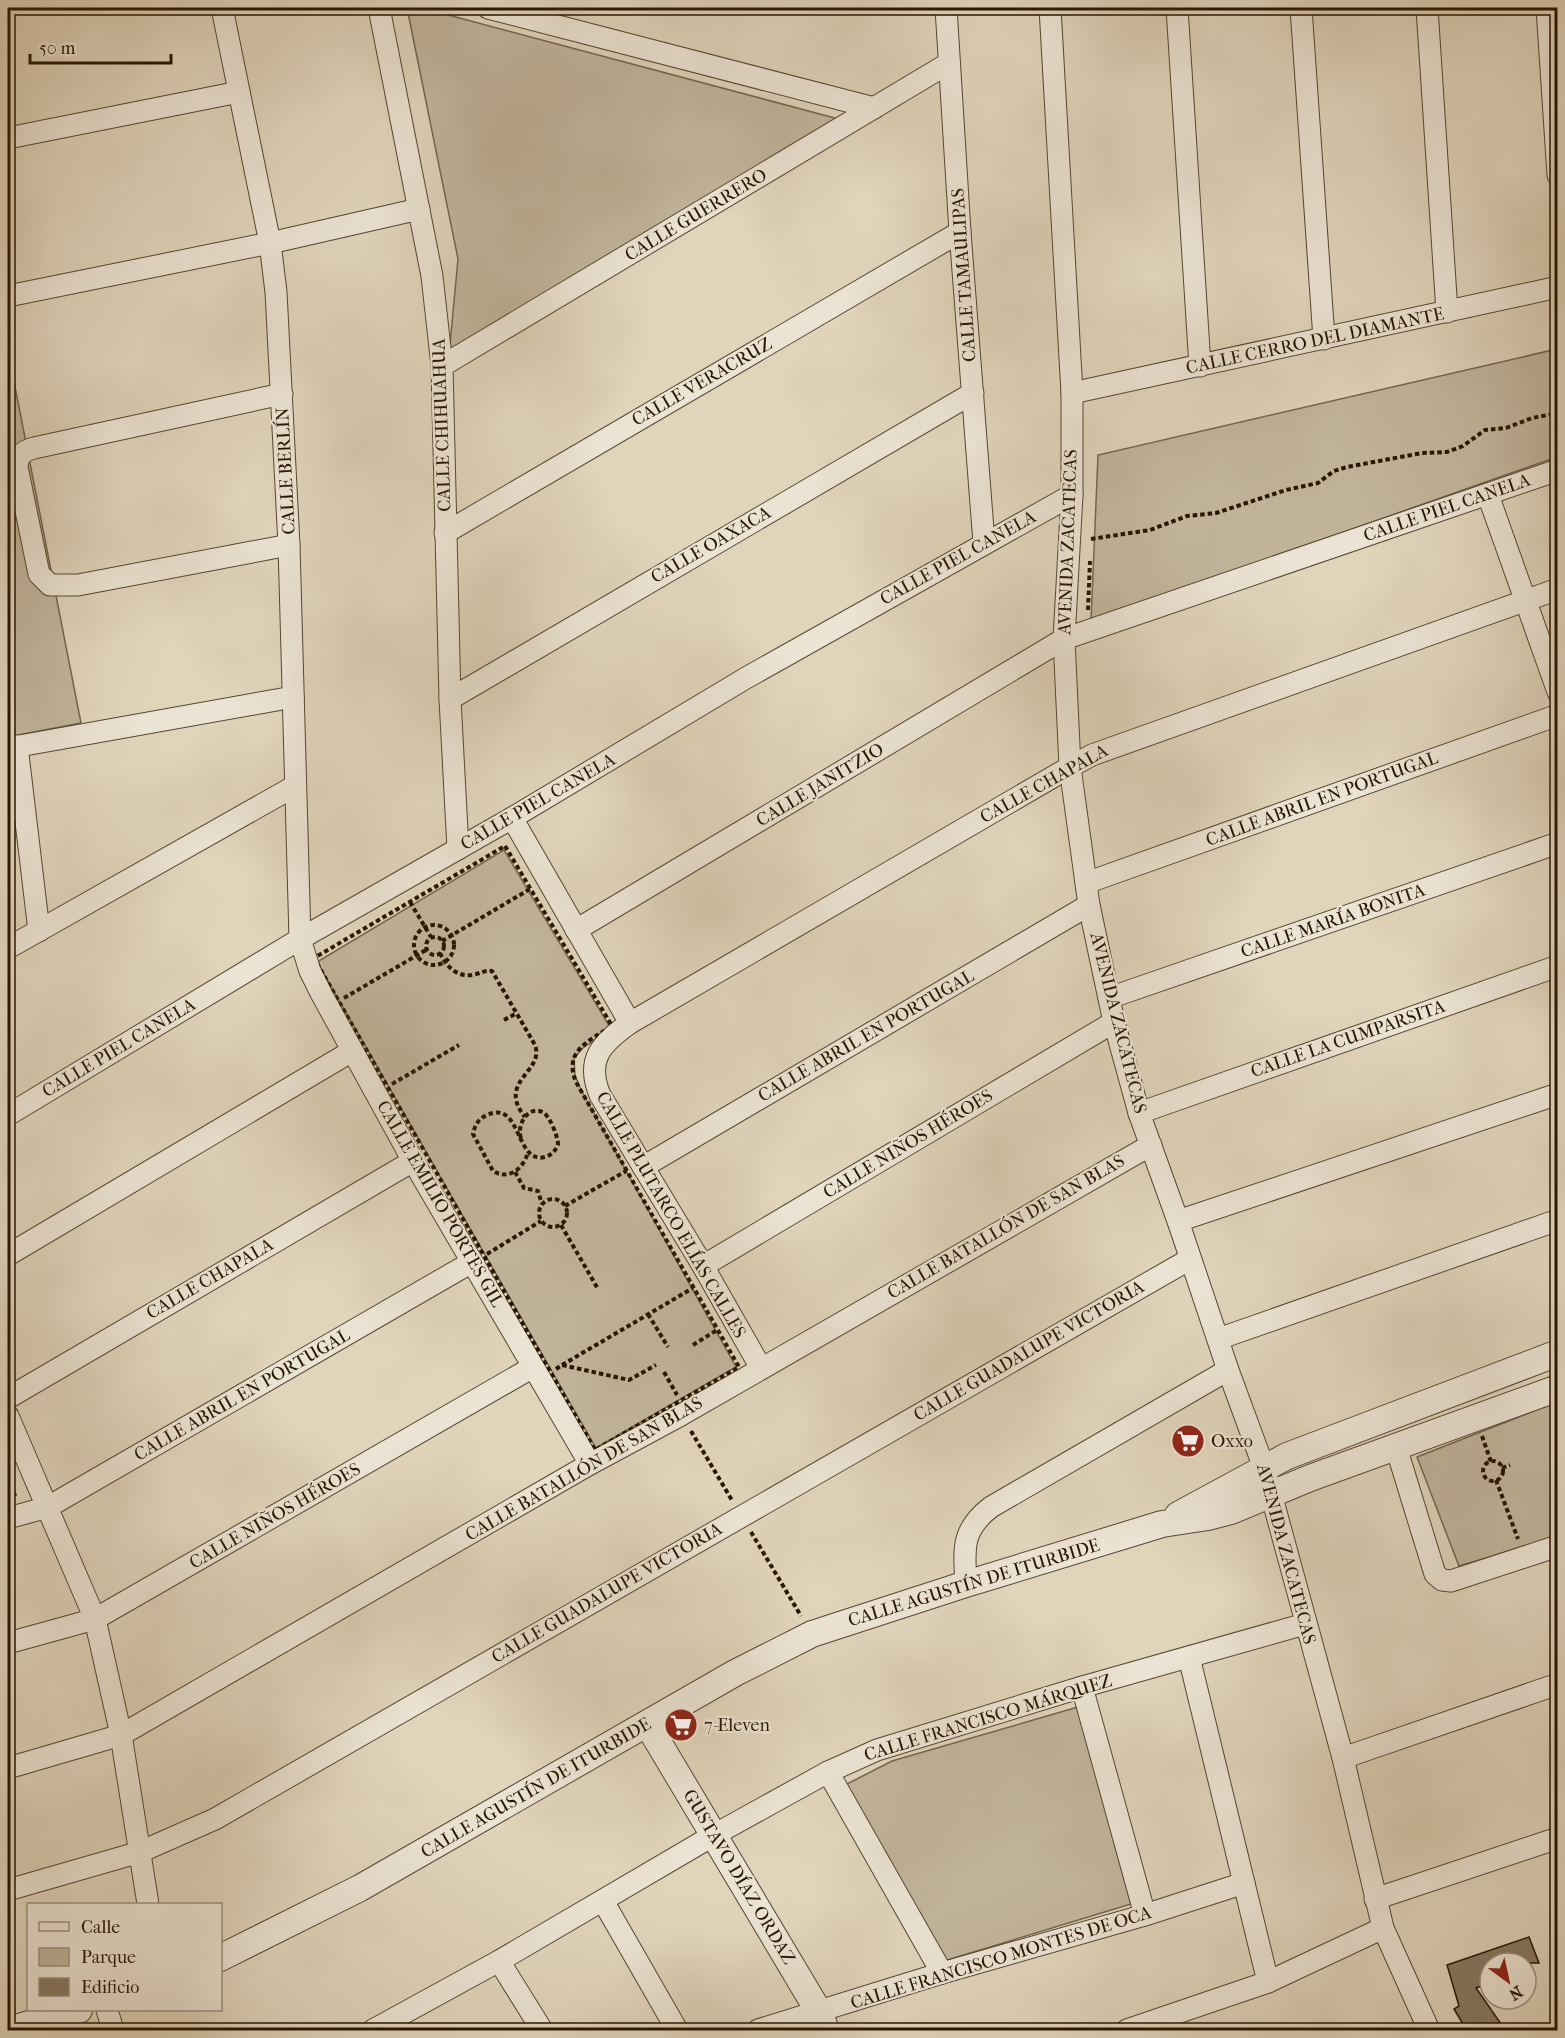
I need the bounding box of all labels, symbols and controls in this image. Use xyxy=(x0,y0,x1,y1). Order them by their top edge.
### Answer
scale bar xyxy=(30,27,171,65)
text: 50 m xyxy=(39,38,76,59)
street label: CALLE GUERRERO xyxy=(621,164,771,266)
street label: CALLE TAMAULIPAS xyxy=(947,187,981,363)
street label: CALLE CERRO DEL DIAMANTE xyxy=(1184,303,1446,379)
street label: CALLE VERACRUZ xyxy=(628,333,776,431)
street label: CALLE CHIHUAHUA xyxy=(428,338,456,512)
street label: CALLE BERLÍN xyxy=(271,406,300,535)
street label: AVENIDA ZACATECAS xyxy=(1054,449,1082,636)
street label: CALLE PIEL CANELA xyxy=(1361,469,1533,546)
street label: CALLE OAXACA xyxy=(647,502,775,588)
street label: CALLE PIEL CANELA xyxy=(876,506,1040,610)
street label: CALLE JANITZIO xyxy=(753,739,887,831)
street label: CALLE CHAPALA xyxy=(976,740,1112,828)
street label: CALLE ABRIL EN PORTUGAL xyxy=(1203,747,1441,851)
street label: CALLE PIEL CANELA xyxy=(457,749,619,855)
street label: CALLE MARÍA BONITA xyxy=(1238,878,1428,962)
street label: AVENIDA ZACATECAS xyxy=(1085,929,1151,1116)
street label: CALLE ABRIL EN PORTUGAL xyxy=(754,965,978,1106)
street label: CALLE PIEL CANELA xyxy=(39,994,200,1102)
street label: CALLE LA CUMPARSITA xyxy=(1248,996,1448,1082)
street label: CALLE NIÑOS HÉROES xyxy=(819,1084,996,1203)
street label: CALLE PLUTARCO ELÍAS CALLES xyxy=(592,1088,751,1342)
street label: CALLE EMILIO PORTES GIL xyxy=(372,1097,508,1311)
street label: CALLE BATALLÓN DE SAN BLAS xyxy=(883,1149,1128,1304)
street label: CALLE CHAPALA xyxy=(143,1234,277,1324)
street label: CALLE GUADALUPE VICTORIA xyxy=(910,1276,1148,1426)
street label: CALLE ABRIL EN PORTUGAL xyxy=(130,1324,354,1465)
street label: CALLE BATALLÓN DE SAN BLAS xyxy=(461,1391,706,1546)
supermarket icon: Oxxo xyxy=(1170,1423,1206,1459)
place label: Oxxo xyxy=(1211,1431,1253,1452)
street label: CALLE NIÑOS HÉROES xyxy=(185,1458,364,1574)
street label: AVENIDA ZACATECAS xyxy=(1252,1461,1320,1646)
street label: CALLE GUADALUPE VICTORIA xyxy=(488,1518,726,1668)
street label: CALLE AGUSTÍN DE ITURBIDE xyxy=(845,1534,1102,1631)
street label: CALLE FRANCISCO MÁRQUEZ xyxy=(861,1669,1115,1766)
supermarket icon: 7-Eleven xyxy=(663,1707,699,1743)
street label: CALLE AGUSTÍN DE ITURBIDE xyxy=(417,1713,655,1863)
place label: 7-Eleven xyxy=(704,1715,770,1736)
street label: GUSTAVO DÍAZ ORDAZ xyxy=(678,1785,800,1968)
street label: CALLE FRANCISCO MONTES DE OCA xyxy=(848,1902,1154,2014)
legend xyxy=(27,1903,222,2011)
text: Calle xyxy=(81,1917,120,1938)
text: Parque xyxy=(81,1947,136,1968)
north arrow xyxy=(1478,1951,1538,2011)
text: Edificio xyxy=(81,1977,139,1998)
text: N xyxy=(1505,1982,1526,2005)

